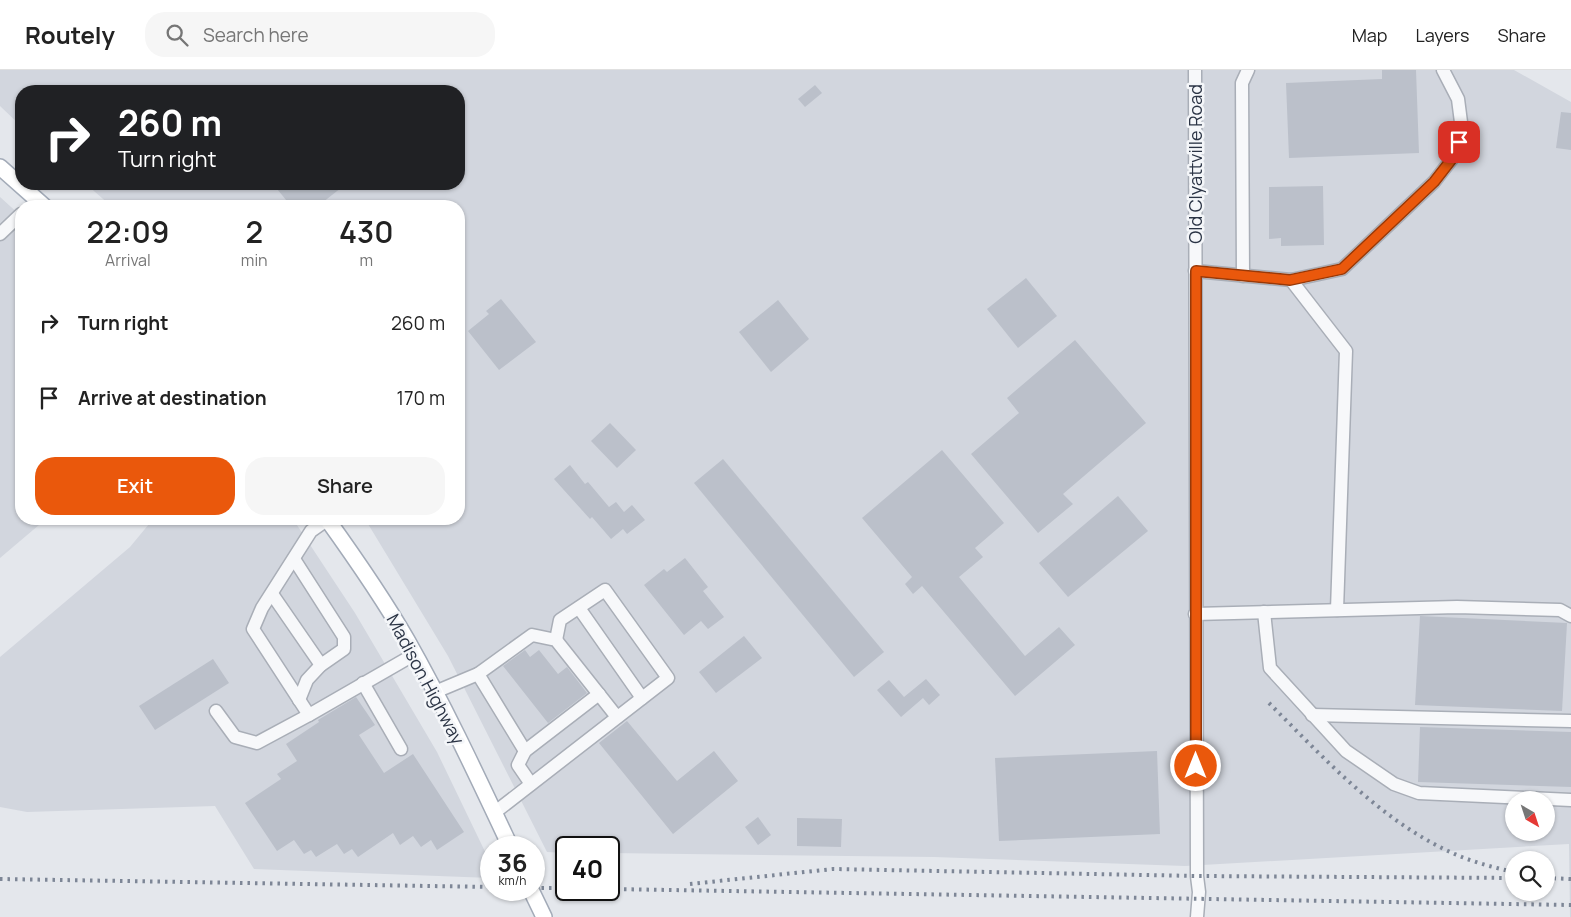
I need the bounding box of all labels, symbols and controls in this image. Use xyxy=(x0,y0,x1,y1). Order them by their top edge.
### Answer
search box xyxy=(145,12,495,57)
text: Routely xyxy=(25,18,115,51)
icon: search xyxy=(163,21,191,49)
text: Search here xyxy=(203,22,309,48)
text: Map xyxy=(1352,23,1387,47)
text: Layers xyxy=(1415,23,1469,47)
text: Share xyxy=(1497,23,1546,47)
street label: Old Clyattville Road xyxy=(1183,84,1207,244)
text: 260 m xyxy=(118,99,222,147)
icon: right xyxy=(35,105,100,170)
pin xyxy=(1438,121,1480,163)
icon: arrive xyxy=(1445,128,1473,156)
text: Turn right xyxy=(118,144,216,174)
text: 22:09 xyxy=(86,211,169,252)
text: 2 xyxy=(245,211,263,252)
text: 430 xyxy=(339,211,394,252)
text: Arrival xyxy=(105,249,151,271)
text: min xyxy=(241,249,268,271)
text: m xyxy=(360,249,373,271)
icon: right xyxy=(35,309,63,337)
text: Turn right xyxy=(78,310,168,336)
text: 260 m xyxy=(391,310,445,336)
icon: arrive xyxy=(35,384,63,412)
text: Arrive at destination xyxy=(78,385,267,411)
text: 170 m xyxy=(397,385,445,411)
button: Exit xyxy=(35,457,235,515)
button: Share xyxy=(245,457,445,515)
street label: Madison Highway xyxy=(381,610,471,749)
position arrow xyxy=(1169,739,1221,791)
north arrow xyxy=(1505,791,1555,841)
map controls xyxy=(1505,791,1555,901)
speed limit sign: 40 xyxy=(555,836,620,901)
text: 36 xyxy=(497,845,528,880)
button: search xyxy=(1505,851,1555,901)
text: km/h xyxy=(499,872,526,889)

